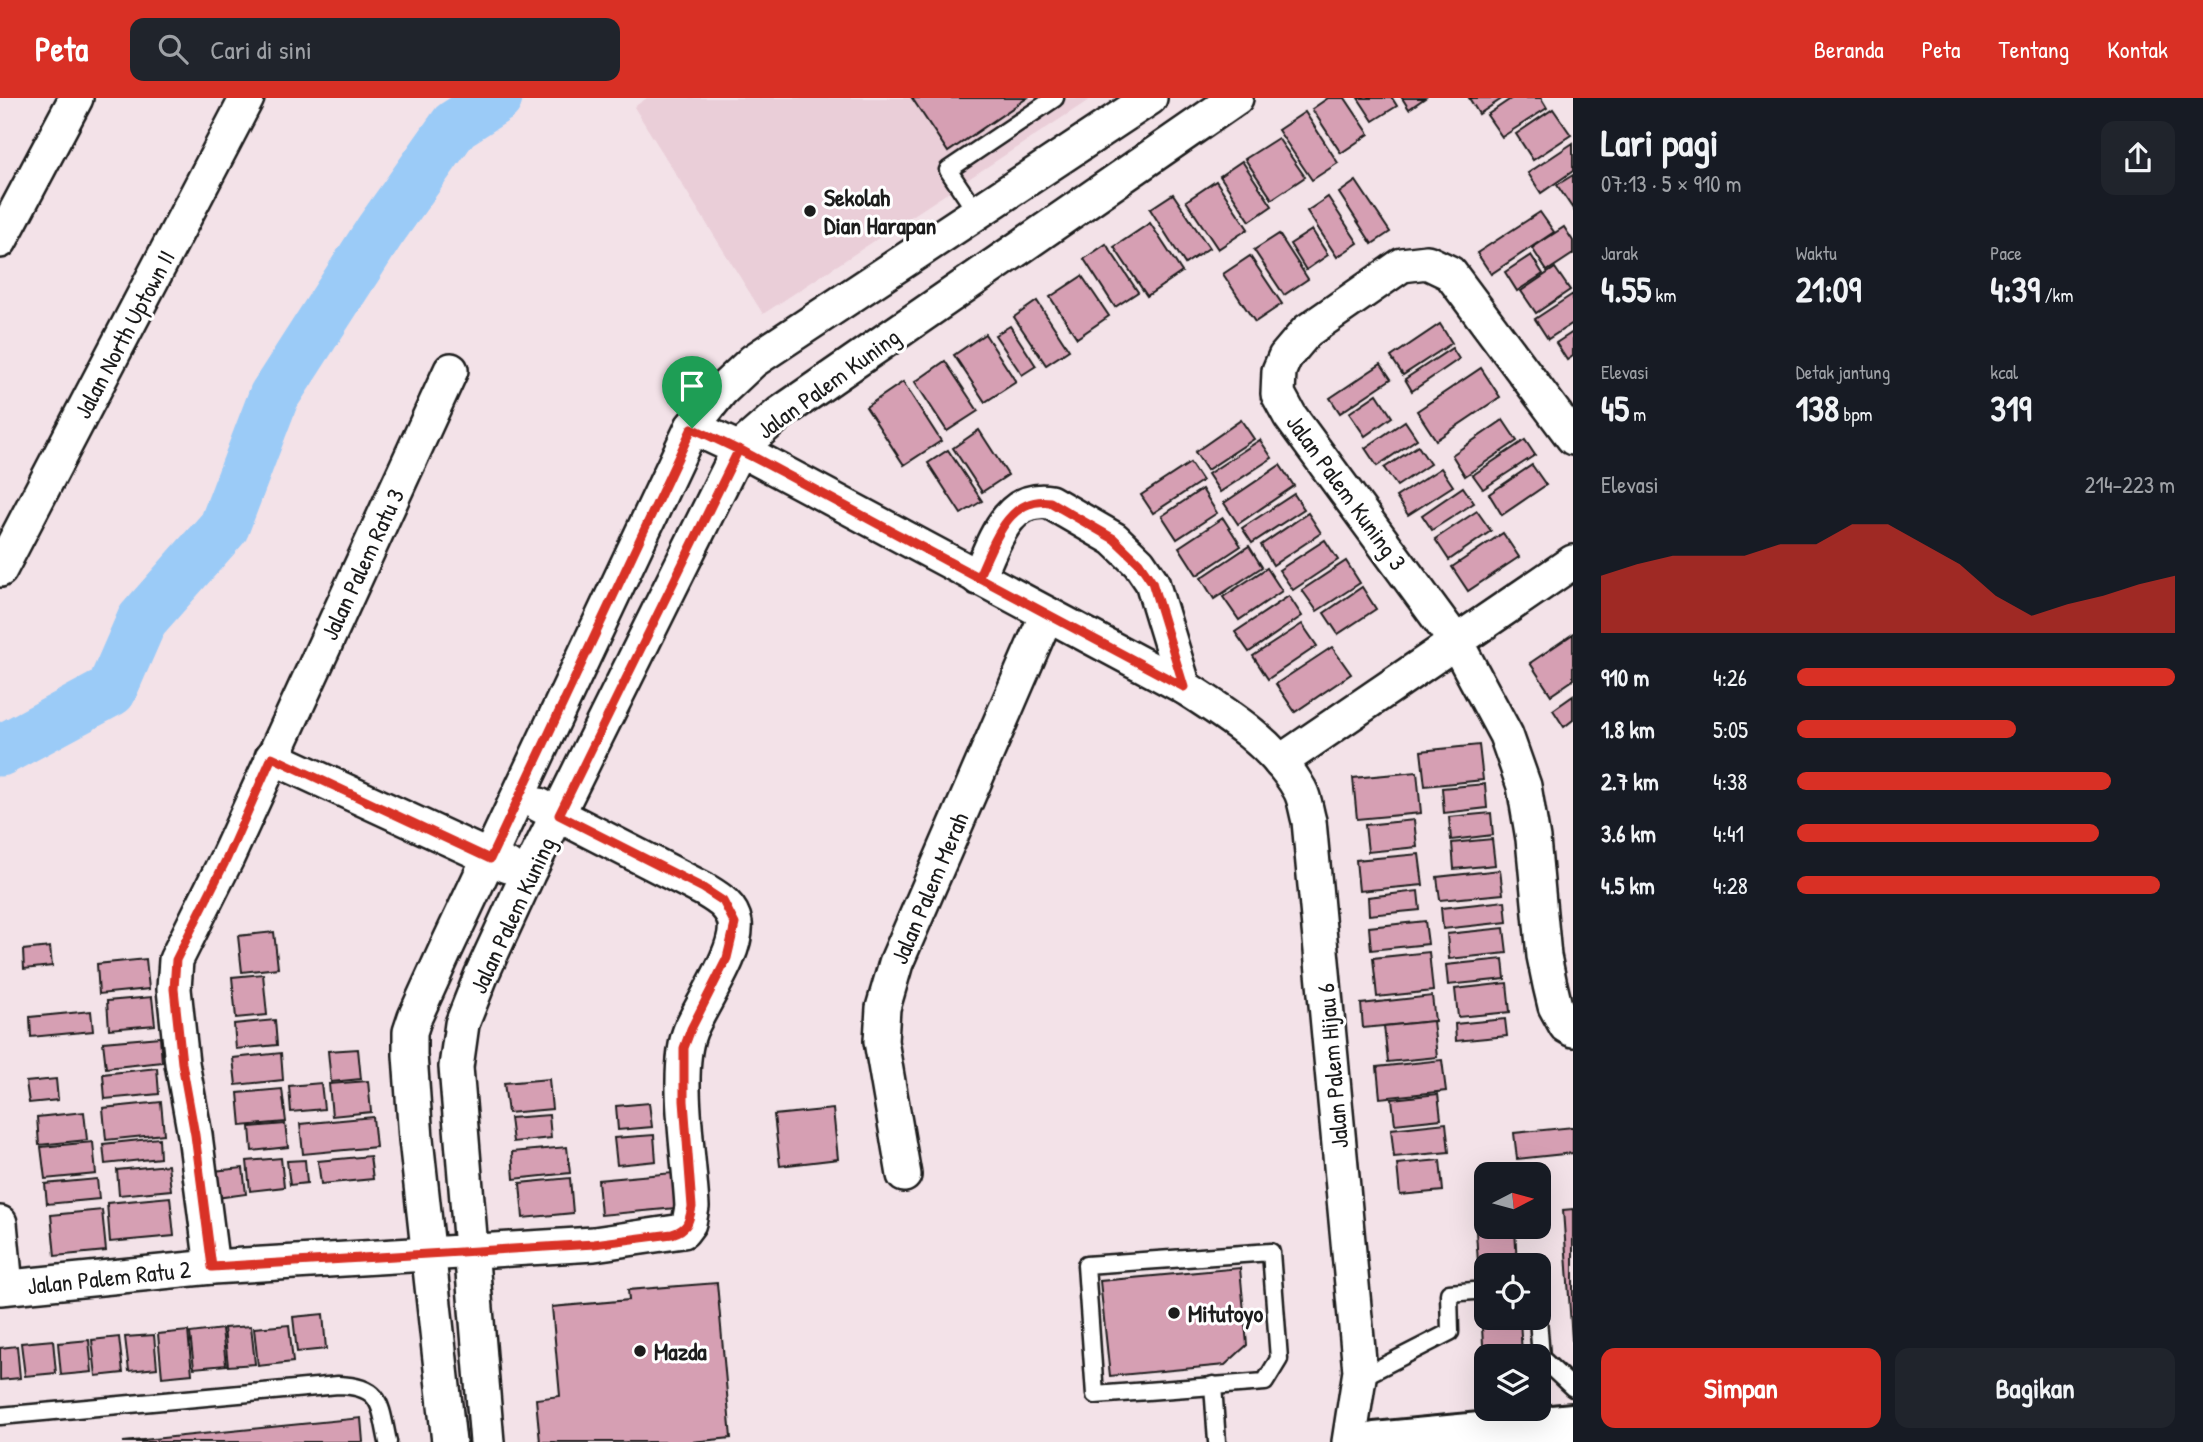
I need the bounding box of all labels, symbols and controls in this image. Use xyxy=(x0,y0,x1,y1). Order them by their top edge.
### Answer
search box xyxy=(130,18,620,81)
text: Peta xyxy=(35,27,88,71)
icon: search xyxy=(154,30,192,68)
text: Cari di sini xyxy=(210,32,312,67)
text: Beranda xyxy=(1814,33,1884,65)
text: Peta xyxy=(1922,33,1960,65)
text: Tentang xyxy=(1998,33,2069,65)
text: Kontak xyxy=(2107,33,2168,65)
text: Lari pagi xyxy=(1601,116,1719,168)
button: share xyxy=(2101,121,2175,195)
text: 07:13 · 5 × 910 m xyxy=(1601,168,1741,199)
place label: Sekolah Dian Harapan xyxy=(824,181,937,242)
marker: Sekolah Dian Harapan xyxy=(802,203,818,219)
text: Jarak xyxy=(1601,240,1638,266)
text: Waktu xyxy=(1796,240,1837,266)
text: Pace xyxy=(1990,240,2022,266)
street label: Jalan North Uptown II xyxy=(66,244,182,424)
text: 4.55 xyxy=(1601,266,1651,313)
text: 21:09 xyxy=(1796,266,1861,313)
text: 4:39 xyxy=(1990,266,2040,313)
text: km xyxy=(1651,282,1676,308)
text: /km xyxy=(2040,282,2073,308)
street label: Jalan Palem Kuning xyxy=(750,320,906,446)
pin xyxy=(662,356,722,428)
text: Elevasi xyxy=(1601,359,1649,385)
text: Detak jantung xyxy=(1796,359,1890,385)
text: kcal xyxy=(1990,359,2018,385)
icon: arrive xyxy=(673,367,711,405)
text: 45 xyxy=(1601,385,1629,432)
text: 138 xyxy=(1796,385,1839,432)
text: 319 xyxy=(1990,385,2032,432)
text: m xyxy=(1629,401,1646,427)
text: bpm xyxy=(1839,401,1872,427)
street label: Jalan Palem Kuning 3 xyxy=(1280,408,1414,576)
text: Elevasi xyxy=(1601,469,1659,500)
text: 214–223 m xyxy=(2085,469,2175,500)
street label: Jalan Palem Ratu 3 xyxy=(313,483,411,645)
text: 910 m xyxy=(1601,662,1649,693)
text: 4:26 xyxy=(1713,662,1747,693)
text: 1.8 km xyxy=(1601,714,1655,745)
text: 5:05 xyxy=(1713,714,1748,745)
text: 2.7 km xyxy=(1601,766,1659,797)
text: 4:38 xyxy=(1713,766,1747,797)
street label: Jalan Palem Merah xyxy=(883,807,975,969)
text: 3.6 km xyxy=(1601,818,1656,849)
text: 4:41 xyxy=(1713,818,1744,849)
street label: Jalan Palem Kuning xyxy=(462,832,562,998)
text: 4.5 km xyxy=(1601,870,1655,901)
text: 4:28 xyxy=(1713,870,1748,901)
street label: Jalan Palem Hijau 6 xyxy=(1309,982,1355,1150)
north arrow xyxy=(1474,1162,1550,1239)
map controls xyxy=(1474,1162,1551,1421)
street label: Jalan Palem Ratu 2 xyxy=(26,1253,192,1301)
button: locate xyxy=(1474,1253,1551,1330)
place label: Mitutoyo xyxy=(1188,1297,1264,1330)
marker: Mitutoyo xyxy=(1166,1305,1182,1321)
place label: Mazda xyxy=(654,1335,707,1367)
marker: Mazda xyxy=(632,1343,648,1359)
button: layers xyxy=(1474,1344,1551,1421)
button: Simpan xyxy=(1601,1348,1881,1428)
button: Bagikan xyxy=(1895,1348,2175,1428)

